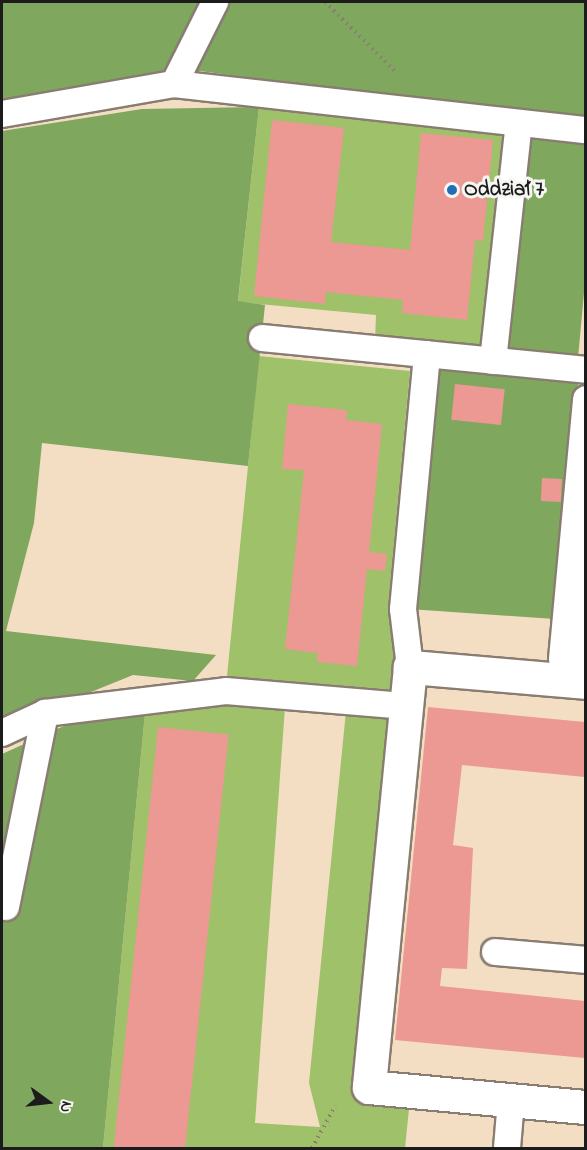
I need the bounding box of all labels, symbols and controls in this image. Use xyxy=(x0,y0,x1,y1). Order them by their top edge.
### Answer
place label: Oddział 7 xyxy=(464,177,544,203)
marker: Oddział 7 xyxy=(445,183,459,197)
north arrow xyxy=(18,1072,78,1132)
text: N xyxy=(52,1098,78,1115)

